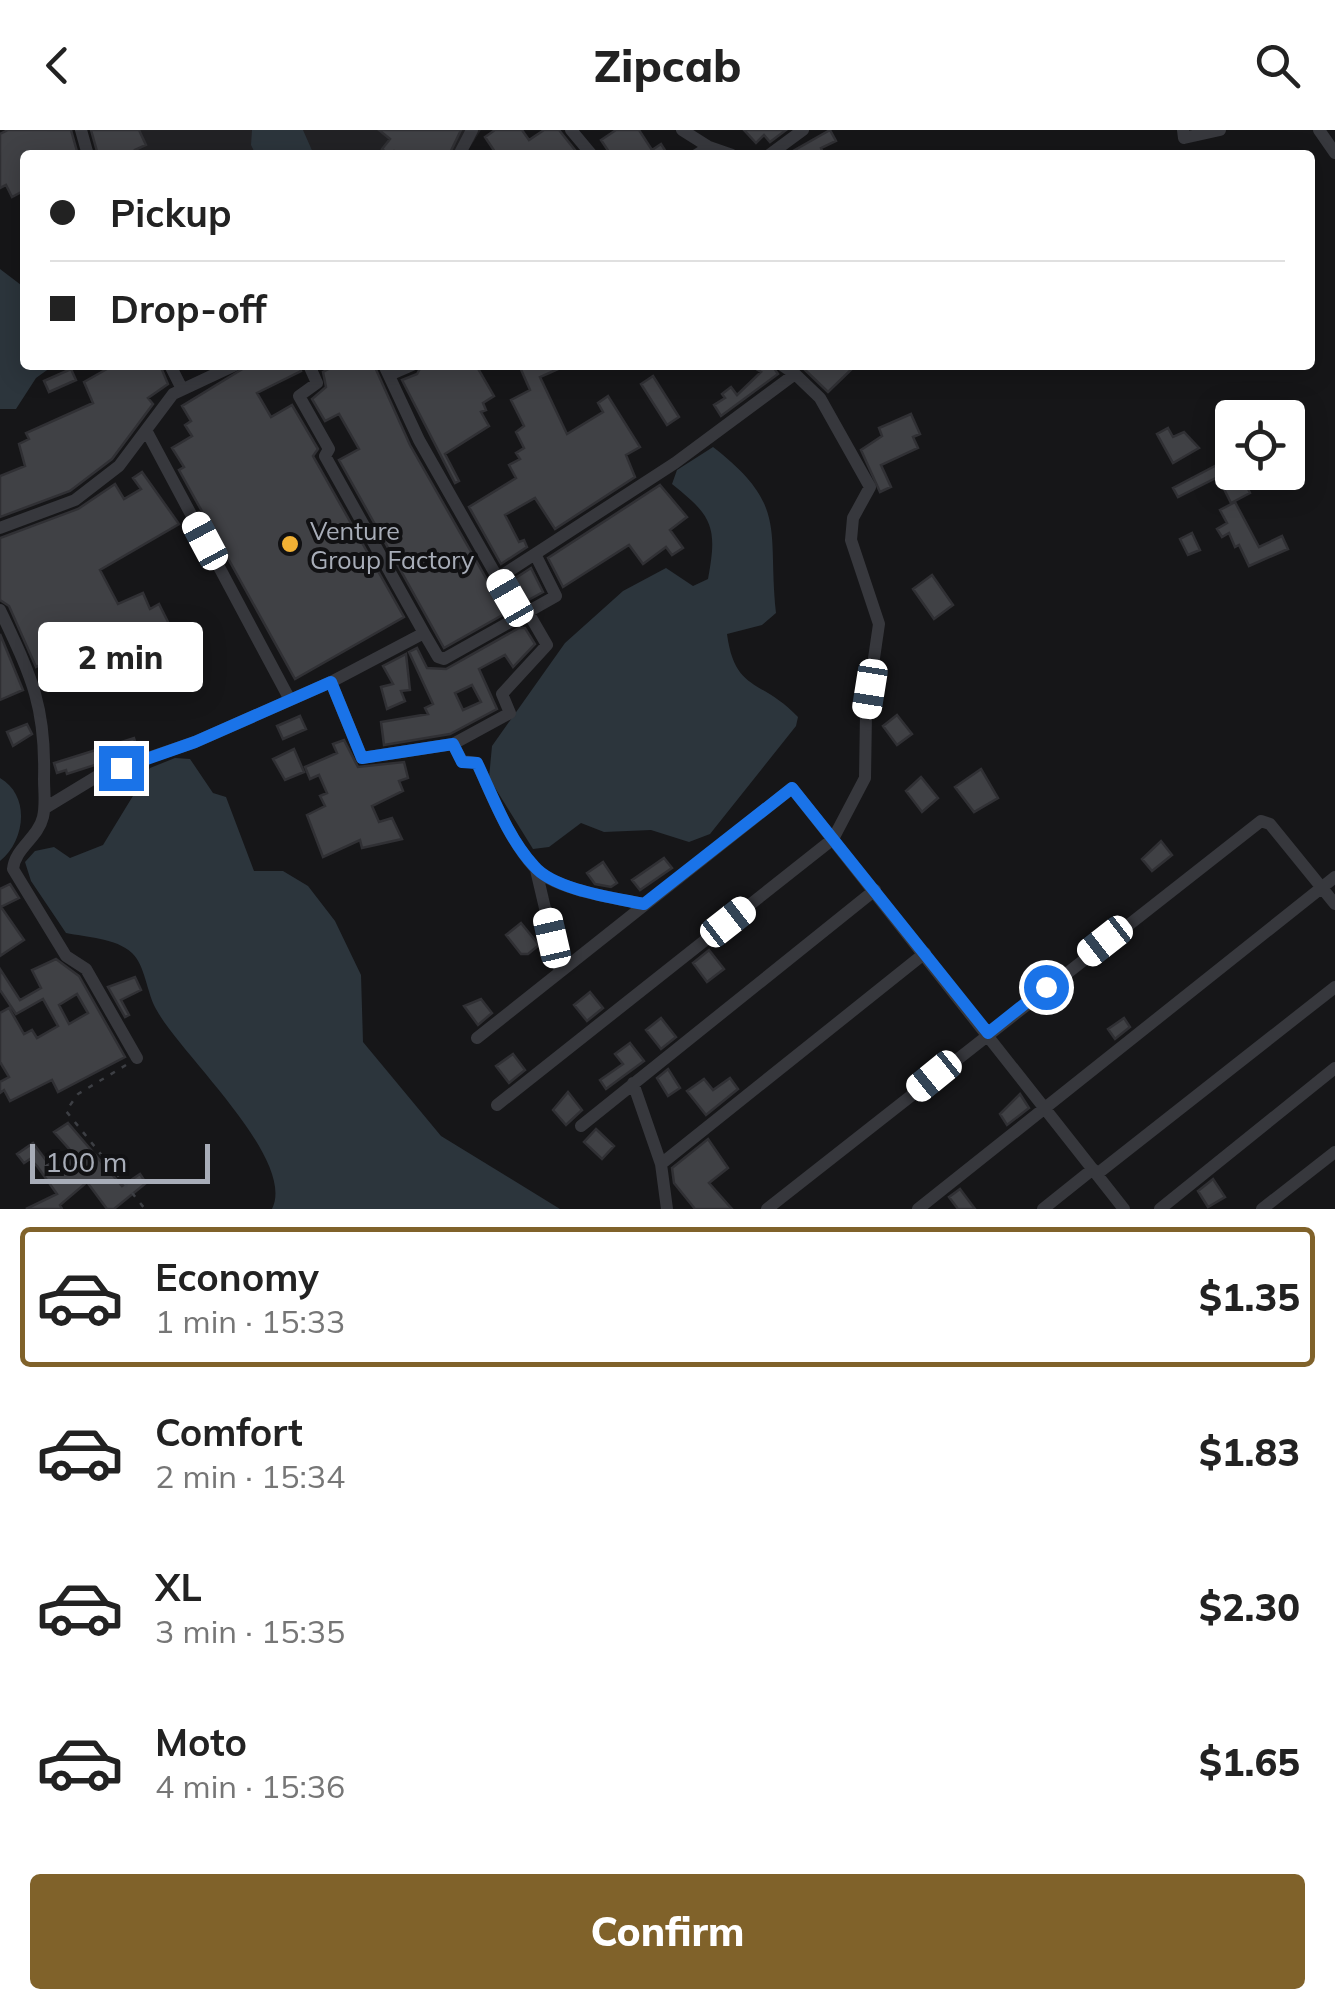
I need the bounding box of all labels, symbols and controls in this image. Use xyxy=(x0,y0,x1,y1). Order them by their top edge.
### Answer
text: Zipcab xyxy=(593,37,742,93)
icon: back xyxy=(30,38,85,93)
icon: search xyxy=(1250,38,1305,93)
text: Pickup xyxy=(110,189,232,237)
text: Drop-off xyxy=(110,285,267,333)
map controls xyxy=(1215,400,1305,490)
button: locate xyxy=(1215,400,1305,490)
car xyxy=(178,507,232,575)
place label: Venture Group Factory xyxy=(310,515,474,575)
marker: Venture Group Factory xyxy=(279,533,301,555)
car xyxy=(482,565,538,631)
callout: 2 min xyxy=(38,623,204,693)
text: 2 min xyxy=(78,637,163,677)
car xyxy=(850,657,890,721)
route end xyxy=(99,746,144,791)
car xyxy=(695,892,761,952)
car xyxy=(531,905,573,971)
car xyxy=(1072,911,1138,971)
route start xyxy=(1024,965,1069,1010)
car xyxy=(901,1045,967,1107)
scale bar xyxy=(30,1139,210,1184)
text: 100 m xyxy=(45,1144,127,1179)
icon: car xyxy=(35,1252,125,1342)
text: Economy xyxy=(155,1253,319,1301)
text: $1.35 xyxy=(1199,1273,1300,1321)
text: 1 min · 15:33 xyxy=(155,1301,345,1341)
icon: car xyxy=(35,1407,125,1497)
text: Comfort xyxy=(155,1408,303,1456)
text: $1.83 xyxy=(1199,1428,1300,1476)
text: 2 min · 15:34 xyxy=(155,1456,345,1496)
icon: car xyxy=(35,1562,125,1652)
text: XL xyxy=(155,1563,202,1611)
text: $2.30 xyxy=(1199,1583,1300,1631)
text: 3 min · 15:35 xyxy=(155,1611,345,1651)
icon: car xyxy=(35,1717,125,1807)
text: Moto xyxy=(155,1718,247,1766)
text: $1.65 xyxy=(1199,1738,1300,1786)
text: 4 min · 15:36 xyxy=(155,1766,345,1806)
button: Confirm xyxy=(30,1874,1305,1989)

